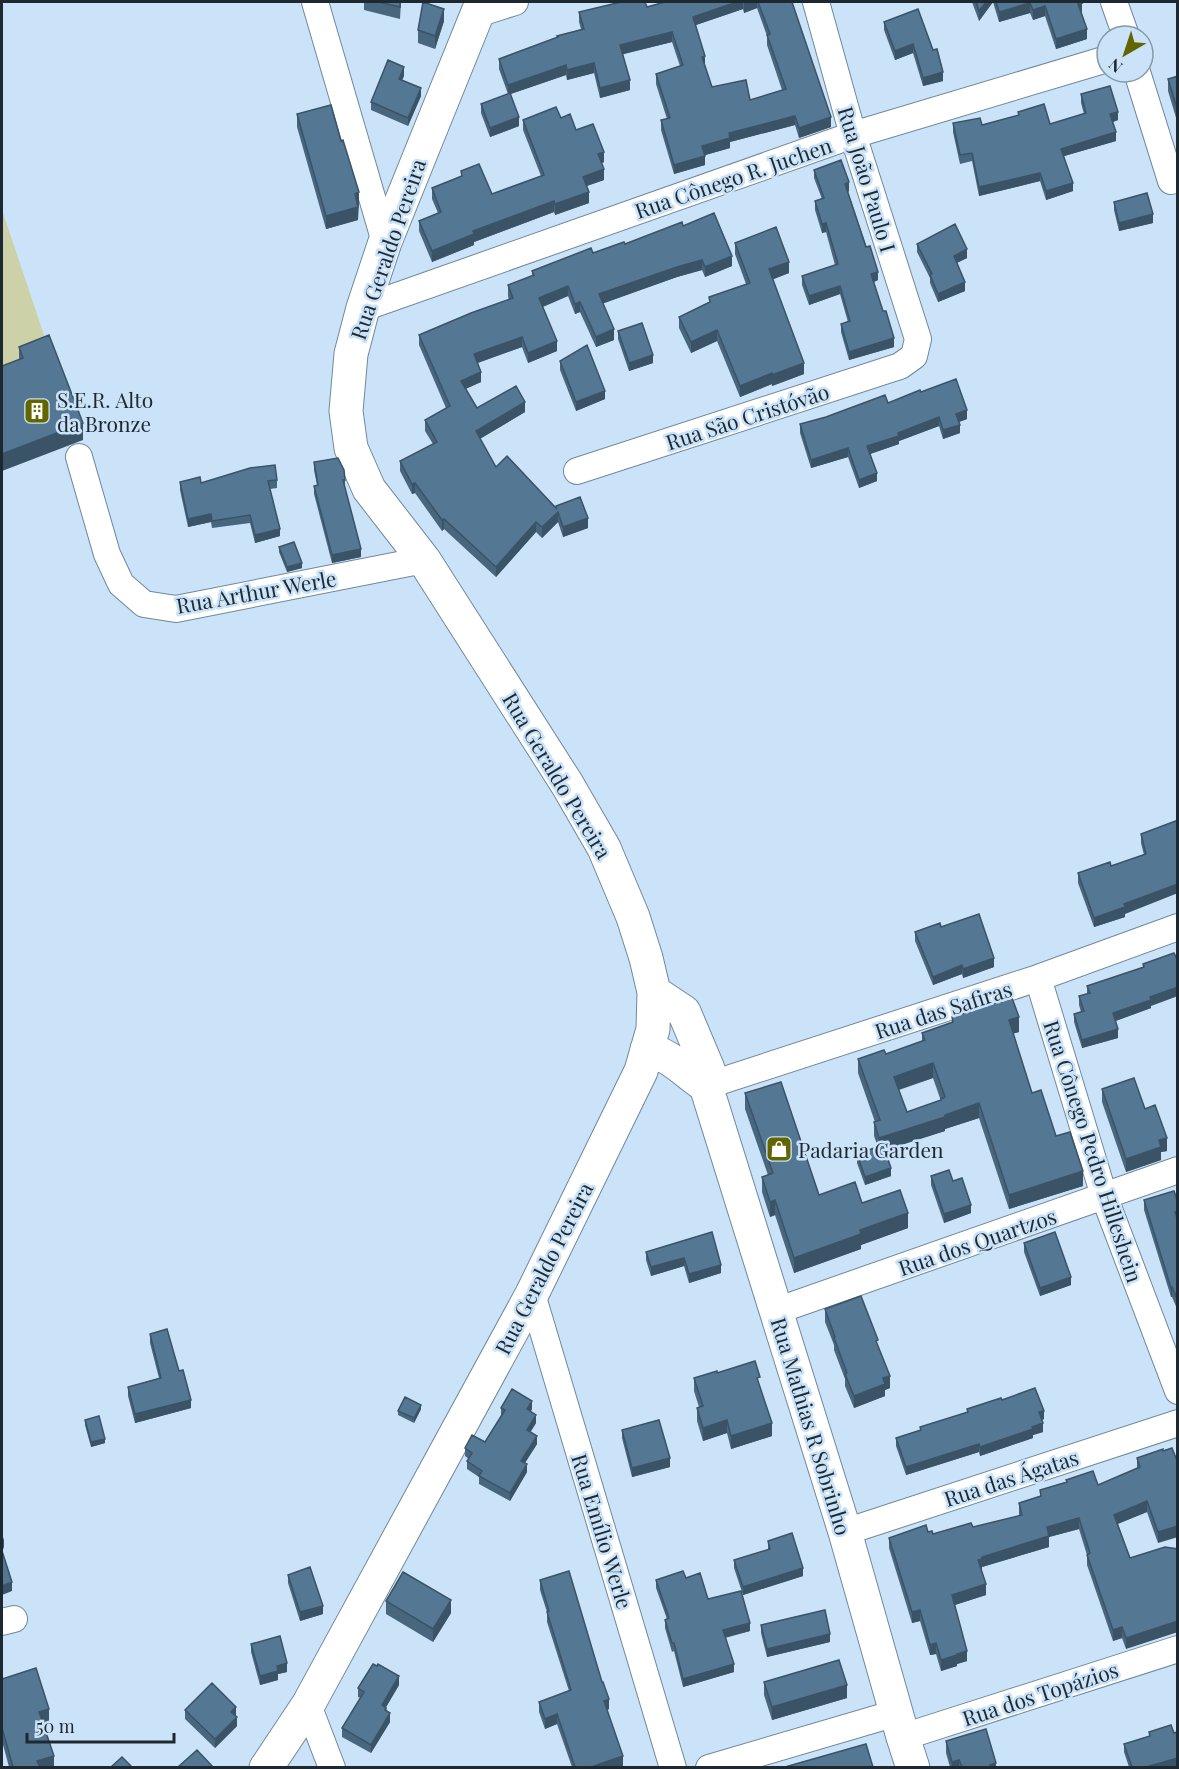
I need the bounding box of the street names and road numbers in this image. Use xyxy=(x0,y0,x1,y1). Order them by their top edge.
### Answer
street label: Rua João Paulo I xyxy=(833,103,903,255)
street label: Rua Cônego R. Juchen xyxy=(631,130,836,224)
street label: Rua Geraldo Pereira xyxy=(343,154,431,343)
street label: Rua São Cristóvão xyxy=(662,376,832,456)
street label: Rua Arthur Werle xyxy=(174,563,338,619)
street label: Rua Geraldo Pereira xyxy=(497,687,619,864)
street label: Rua das Safiras xyxy=(871,974,1015,1044)
street label: Rua Cônego Pedro Hilleshein xyxy=(1038,1016,1150,1286)
street label: Rua Geraldo Pereira xyxy=(488,1177,599,1359)
street label: Rua dos Quartzos xyxy=(894,1201,1060,1281)
street label: Rua Mathias R Sobrinho xyxy=(766,1314,858,1538)
street label: Rua das Ágatas xyxy=(940,1442,1082,1512)
street label: Rua Emílio Werle xyxy=(566,1450,640,1612)
street label: Rua dos Topázios xyxy=(958,1655,1122,1731)

